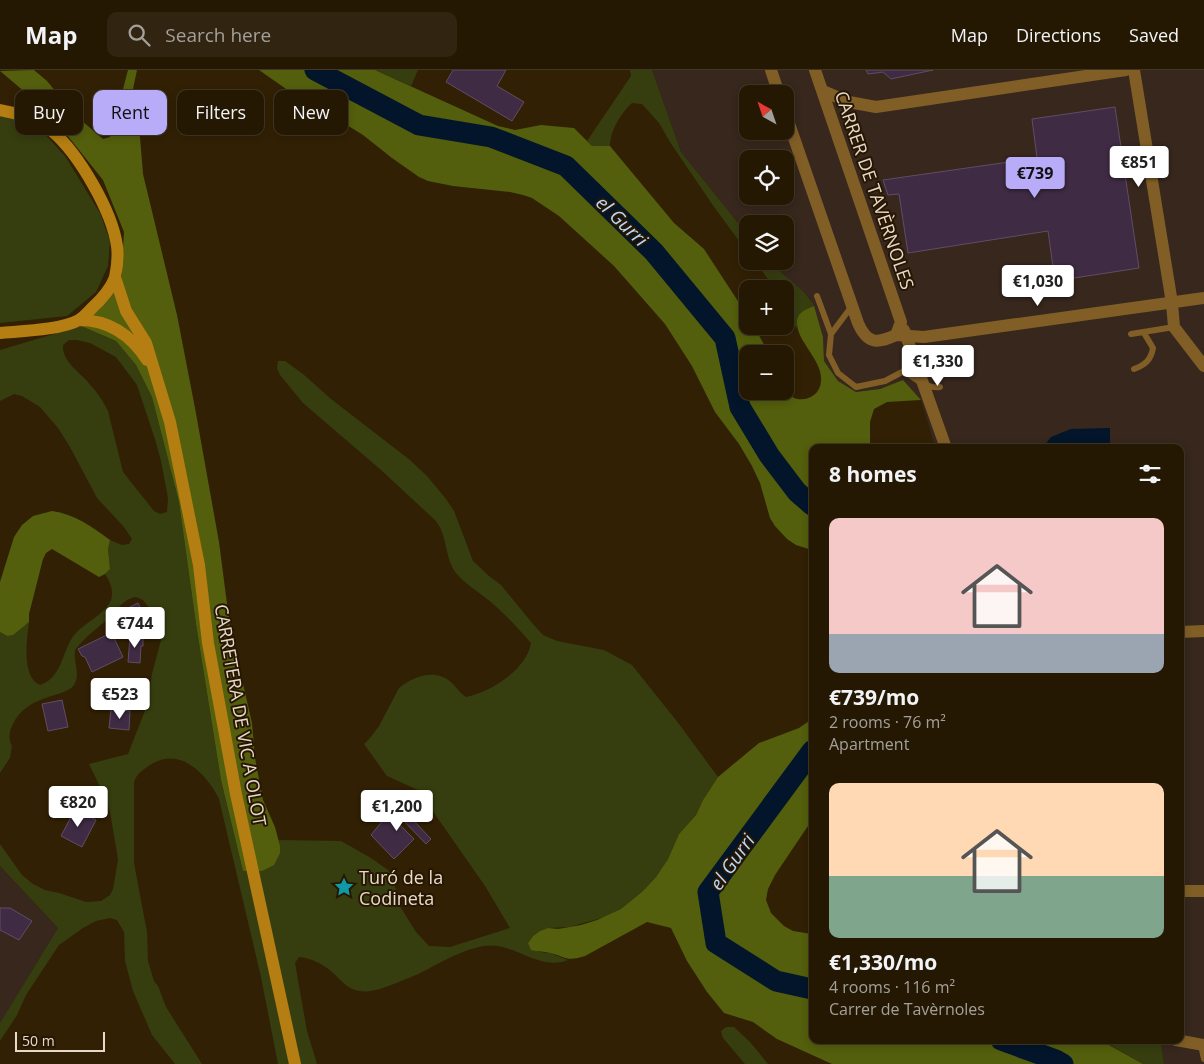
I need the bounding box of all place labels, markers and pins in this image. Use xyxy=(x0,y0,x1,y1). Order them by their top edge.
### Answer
pin: €851 xyxy=(1109,146,1169,188)
pin: €739 xyxy=(1005,156,1065,199)
pin: €1,030 xyxy=(997,264,1079,307)
pin: €1,330 xyxy=(897,344,979,387)
pin: €744 xyxy=(105,606,165,649)
pin: €523 xyxy=(90,678,150,720)
pin: €820 xyxy=(48,786,108,828)
pin: €1,200 xyxy=(356,790,438,832)
place label: Turó de la Codineta xyxy=(359,865,443,910)
place icon: Turó de la Codineta xyxy=(333,876,355,898)

